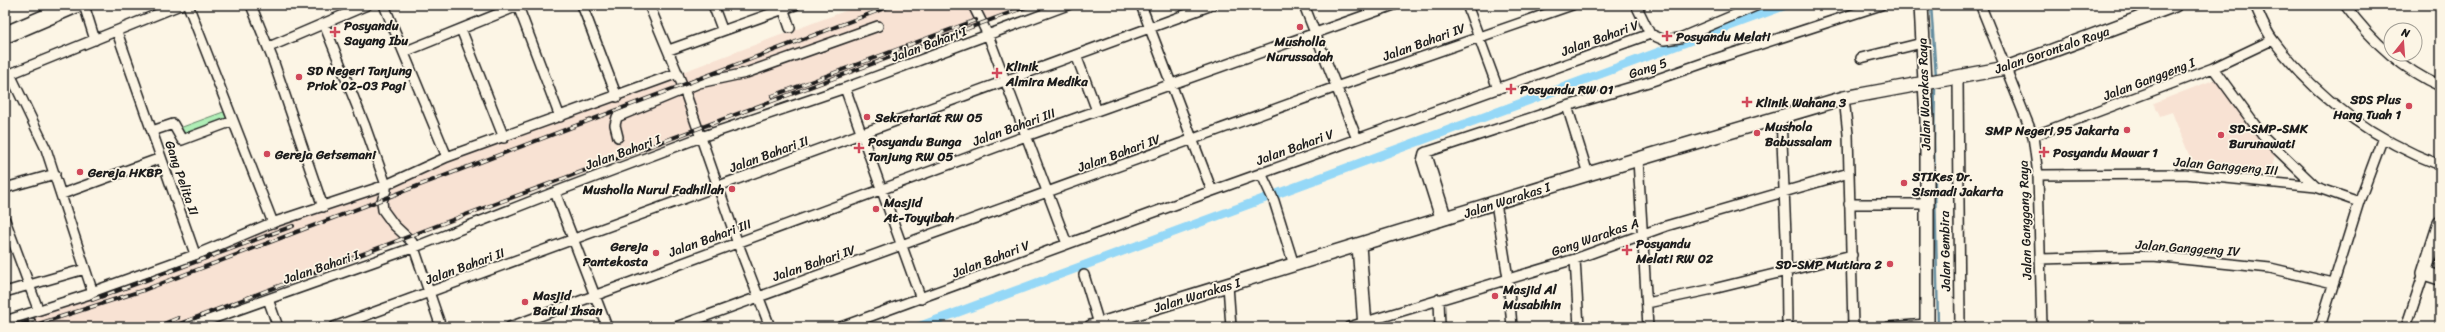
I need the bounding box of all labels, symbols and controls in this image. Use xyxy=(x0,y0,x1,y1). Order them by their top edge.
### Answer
street label: Jalan Bahari V xyxy=(1557,13,1642,63)
place label: Posyandu Sayang Ibu xyxy=(343,14,409,52)
street label: Jalan Bahari IV xyxy=(1378,16,1469,68)
street label: Jalan Bahari I xyxy=(887,19,971,69)
street label: Jalan Gorontalo Raya xyxy=(1991,19,2113,81)
marker: Musholla Nurussadah xyxy=(1295,22,1305,32)
north arrow xyxy=(2383,22,2423,62)
text: N xyxy=(2398,22,2413,43)
place label: Posyandu Melati xyxy=(1676,25,1772,48)
marker: Posyandu Sayang Ibu xyxy=(329,26,341,38)
place label: Musholla Nurussadah xyxy=(1266,30,1333,68)
marker: Posyandu Melati xyxy=(1661,30,1673,42)
street label: Jalan Warakas Raya xyxy=(1911,37,1937,151)
street label: Gang 5 xyxy=(1626,51,1670,85)
street label: Jalan Ganggeng I xyxy=(2099,51,2199,107)
place label: Klinik Almira Medika xyxy=(1005,55,1088,93)
place label: SD Negeri Tanjung Priok 02-03 Pagi xyxy=(306,59,413,97)
marker: Klinik Almira Medika xyxy=(991,67,1003,79)
marker: SD Negeri Tanjung Priok 02-03 Pagi xyxy=(294,72,304,82)
place label: Posyandu RW 01 xyxy=(1520,78,1614,101)
marker: Posyandu RW 01 xyxy=(1505,83,1517,95)
place label: SDS Plus Hang Tuah 1 xyxy=(2332,88,2402,126)
place label: Klinik Wahana 3 xyxy=(1755,91,1847,114)
marker: Klinik Wahana 3 xyxy=(1741,96,1753,108)
street label: Jalan Bahari III xyxy=(968,101,1059,153)
marker: SDS Plus Hang Tuah 1 xyxy=(2404,101,2414,111)
place label: Sekretariat RW 05 xyxy=(874,106,983,129)
marker: Sekretariat RW 05 xyxy=(862,112,872,122)
place label: Mushola Babussalam xyxy=(1764,115,1832,153)
place label: SD-SMP-SMK Burunawati xyxy=(2228,117,2309,155)
place label: SMP Negeri 95 Jakarta xyxy=(1984,119,2119,142)
street label: Jalan Bahari V xyxy=(1252,122,1337,172)
marker: SMP Negeri 95 Jakarta xyxy=(2122,125,2132,135)
street label: Jalan Bahari I xyxy=(581,127,665,177)
street label: Jalan Bahari IV xyxy=(1073,127,1164,179)
marker: Mushola Babussalam xyxy=(1752,128,1762,138)
street label: Jalan Bahari II xyxy=(725,129,812,179)
place label: Posyandu Bunga Tanjung RW 05 xyxy=(868,130,962,168)
marker: SD-SMP-SMK Burunawati xyxy=(2216,130,2226,140)
street label: Gang Pelita II xyxy=(158,137,206,219)
place label: Posyandu Mawar 1 xyxy=(2053,141,2158,164)
marker: Posyandu Bunga Tanjung RW 05 xyxy=(853,142,865,154)
place label: Gereja Getsemani xyxy=(274,143,377,166)
marker: Posyandu Mawar 1 xyxy=(2038,146,2050,158)
marker: Gereja Getsemani xyxy=(262,149,272,159)
street label: Jalan Ganggeng III xyxy=(2172,150,2279,182)
street label: Jalan Ganggang Raya xyxy=(2011,160,2039,281)
place label: Gereja HKBP xyxy=(87,161,162,184)
place label: STIKes Dr. Sismadi Jakarta xyxy=(1911,165,2004,203)
marker: Gereja HKBP xyxy=(75,167,85,177)
street label: Jalan Warakas I xyxy=(1460,175,1554,225)
place label: Musholla Nurul Fadhillah xyxy=(582,178,724,201)
marker: STIKes Dr. Sismadi Jakarta xyxy=(1899,178,1909,188)
marker: Musholla Nurul Fadhillah xyxy=(727,184,737,194)
place label: Masjid At-Toyyibah xyxy=(883,191,955,229)
marker: Masjid At-Toyyibah xyxy=(871,204,881,214)
street label: Jalan Gembira xyxy=(1933,210,1957,292)
street label: Gang Warakas A xyxy=(1548,211,1642,263)
street label: Jalan Bahari III xyxy=(664,212,755,264)
place label: Posyandu Melati RW 02 xyxy=(1635,232,1714,270)
street label: Jalan Ganggeng IV xyxy=(2134,233,2241,263)
street label: Jalan Bahari V xyxy=(948,234,1033,285)
place label: Gereja Pantekosta xyxy=(583,235,648,273)
street label: Jalan Bahari IV xyxy=(768,238,859,288)
street label: Jalan Bahari II xyxy=(421,241,508,291)
street label: Jalan Bahari I xyxy=(279,243,363,291)
marker: Posyandu Melati RW 02 xyxy=(1621,244,1633,256)
marker: Gereja Pantekosta xyxy=(651,248,661,258)
place label: SD-SMP Mutiara 2 xyxy=(1774,253,1882,276)
marker: SD-SMP Mutiara 2 xyxy=(1885,259,1895,269)
street label: Jalan Warakas I xyxy=(1150,271,1244,319)
place label: Masjid Al Musabihin xyxy=(1502,278,1562,316)
place label: Masjid Baitul Ihsan xyxy=(532,284,604,322)
marker: Masjid Al Musabihin xyxy=(1490,291,1500,301)
marker: Masjid Baitul Ihsan xyxy=(520,297,530,307)

